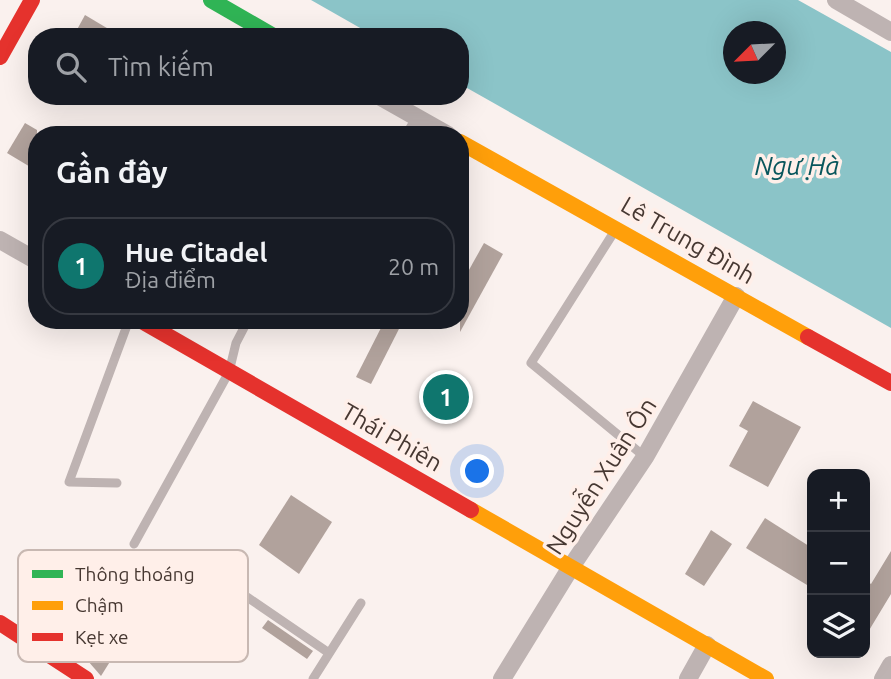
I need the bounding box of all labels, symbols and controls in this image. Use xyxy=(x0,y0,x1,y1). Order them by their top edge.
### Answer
north arrow xyxy=(723,21,786,84)
search box xyxy=(28,28,469,105)
icon: search xyxy=(52,48,90,86)
text: Tìm kiếm xyxy=(108,52,214,81)
water label: Ngự Hà xyxy=(755,151,839,180)
text: Gần đây xyxy=(56,155,168,189)
street label: Lê Trung Đình xyxy=(616,191,760,289)
text: Hue Citadel xyxy=(125,238,267,267)
text: 1 xyxy=(75,254,87,279)
text: 20 m xyxy=(388,254,439,279)
text: Địa điểm xyxy=(125,267,216,292)
pin: 1 xyxy=(423,371,469,423)
street label: Nguyễn Xuân Ôn xyxy=(538,391,662,559)
street label: Thái Phiên xyxy=(337,397,447,477)
your location xyxy=(460,454,494,488)
map controls xyxy=(807,469,870,658)
button: + xyxy=(807,469,870,532)
button: − xyxy=(807,532,870,595)
legend xyxy=(18,550,248,662)
text: Thông thoáng xyxy=(75,563,195,585)
text: Chậm xyxy=(75,594,124,616)
button: layers xyxy=(807,595,870,658)
text: Kẹt xe xyxy=(75,626,129,648)

